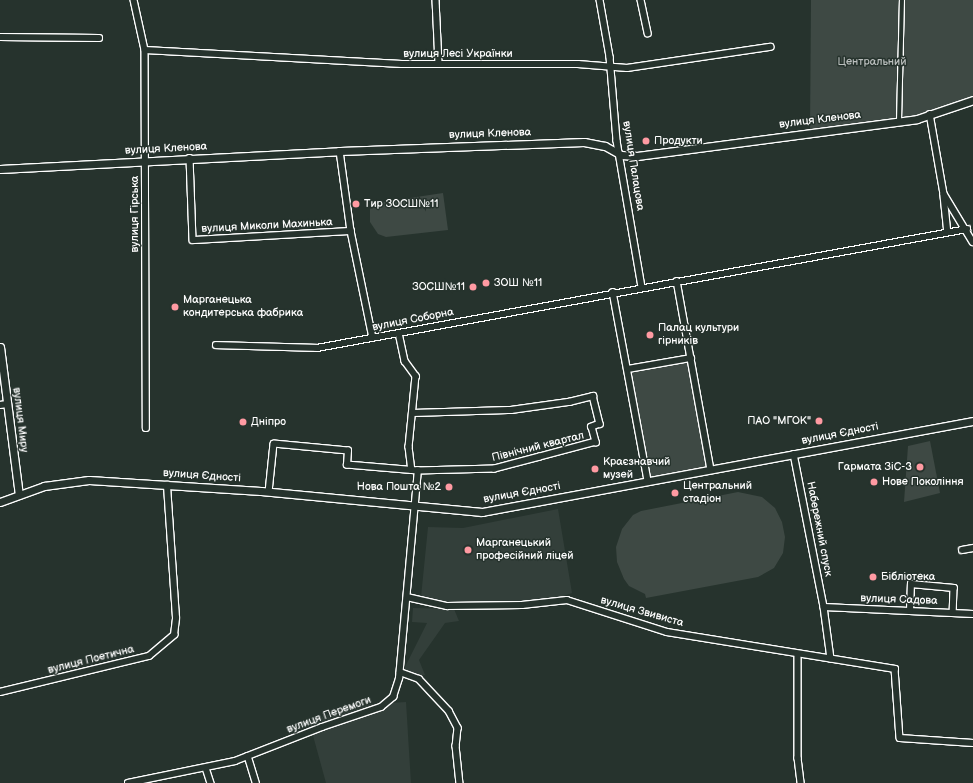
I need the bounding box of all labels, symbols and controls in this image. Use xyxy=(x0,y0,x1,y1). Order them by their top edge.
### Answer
street label: вулиця Лесі Українки xyxy=(403,47,513,61)
park label: Центральний xyxy=(838,55,906,69)
street label: вулиця Кленова xyxy=(778,108,862,132)
street label: вулиця Палацова xyxy=(619,120,647,212)
street label: вулиця Кленова xyxy=(449,126,531,142)
place label: Продукти xyxy=(654,134,703,148)
marker: Продукти xyxy=(641,136,651,146)
street label: вулиця Кленова xyxy=(124,140,208,158)
street label: вулиця Гірська xyxy=(128,176,142,252)
place label: Тир ЗОСШ№11 xyxy=(364,197,438,211)
marker: Тир ЗОСШ№11 xyxy=(351,199,361,209)
street label: вулиця Миколи Махинька xyxy=(201,216,333,236)
place label: ЗОШ №11 xyxy=(494,276,542,290)
marker: ЗОШ №11 xyxy=(481,278,491,288)
place label: ЗОСШ№11 xyxy=(412,280,465,294)
marker: ЗОСШ№11 xyxy=(468,282,478,292)
place label: Марганецька кондитерська фабрика xyxy=(183,294,303,320)
marker: Марганецька кондитерська фабрика xyxy=(170,302,180,312)
street label: вулиця Соборна xyxy=(371,306,455,334)
place label: Палац культури гірників xyxy=(658,322,739,348)
marker: Палац культури гірників xyxy=(645,330,655,340)
street label: вулиця Миру xyxy=(9,387,31,453)
place label: ПАО "МГОК" xyxy=(747,414,811,428)
place label: Дніпро xyxy=(251,415,286,429)
marker: ПАО "МГОК" xyxy=(814,416,824,426)
marker: Дніпро xyxy=(238,417,248,427)
street label: вулиця Єдності xyxy=(800,420,880,448)
street label: Північний квартал xyxy=(490,429,586,465)
place label: Краєзнавчий музей xyxy=(603,456,670,482)
place label: Гармата ЗіС-3 xyxy=(838,460,912,474)
marker: Гармата ЗіС-3 xyxy=(915,462,925,472)
marker: Краєзнавчий музей xyxy=(590,464,600,474)
street label: вулиця Єдності xyxy=(163,467,241,485)
place label: Нове Покоління xyxy=(882,475,964,489)
marker: Нове Покоління xyxy=(869,477,879,487)
place label: Нова Пошта №2 xyxy=(357,480,441,494)
street label: вулиця Єдності xyxy=(482,480,562,506)
place label: Центральний стадіон xyxy=(683,480,752,506)
street label: Набережний спуск xyxy=(803,480,835,578)
marker: Нова Пошта №2 xyxy=(444,482,454,492)
marker: Центральний стадіон xyxy=(670,488,680,498)
place label: Марганецький професійний ліцей xyxy=(476,537,573,563)
marker: Марганецький професійний ліцей xyxy=(463,545,473,555)
place label: Бібліотека xyxy=(881,570,935,584)
marker: Бібліотека xyxy=(868,572,878,582)
street label: вулиця Садова xyxy=(860,592,938,608)
street label: вулиця Звивиста xyxy=(599,594,685,630)
street label: вулиця Поетична xyxy=(46,643,136,677)
street label: вулиця Перемоги xyxy=(285,694,373,736)

